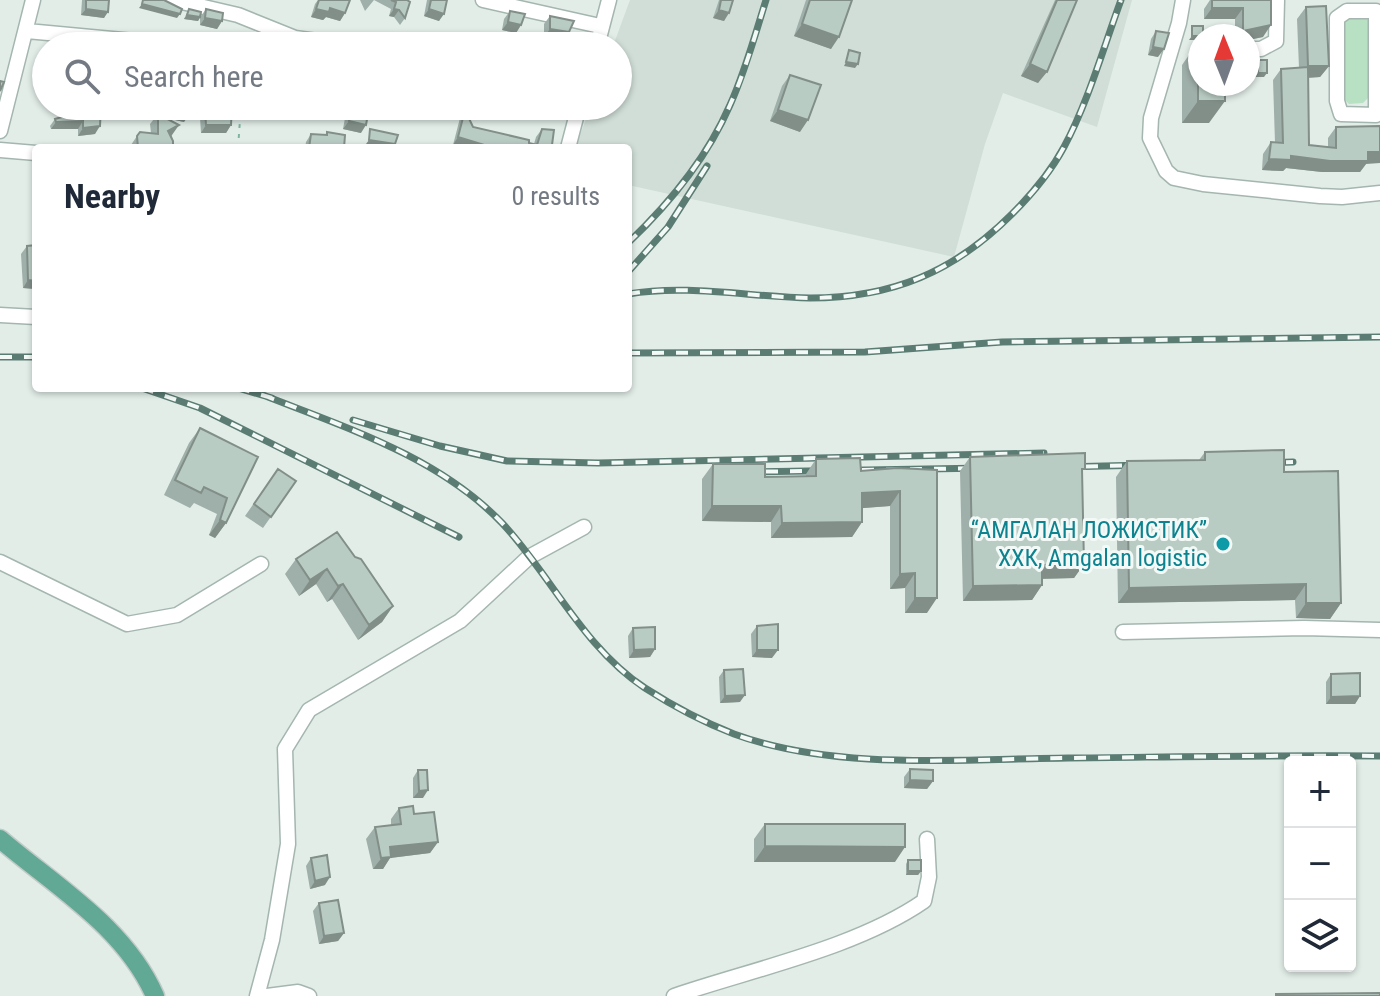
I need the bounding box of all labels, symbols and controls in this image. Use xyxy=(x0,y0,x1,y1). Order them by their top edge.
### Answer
north arrow xyxy=(1188,24,1260,96)
search box xyxy=(32,32,632,120)
icon: search xyxy=(60,54,104,98)
text: Search here xyxy=(124,59,264,94)
text: Nearby xyxy=(64,176,160,216)
text: 0 results xyxy=(511,181,600,211)
place label: “АМГАЛАН ЛОЖИСТИК” ХХК, Amgalan logistic xyxy=(971,516,1207,572)
marker: “АМГАЛАН ЛОЖИСТИК” ХХК, Amgalan logistic xyxy=(1214,535,1232,553)
map controls xyxy=(1284,756,1356,972)
button: + xyxy=(1284,756,1356,828)
button: − xyxy=(1284,828,1356,900)
button: layers xyxy=(1284,900,1356,972)

